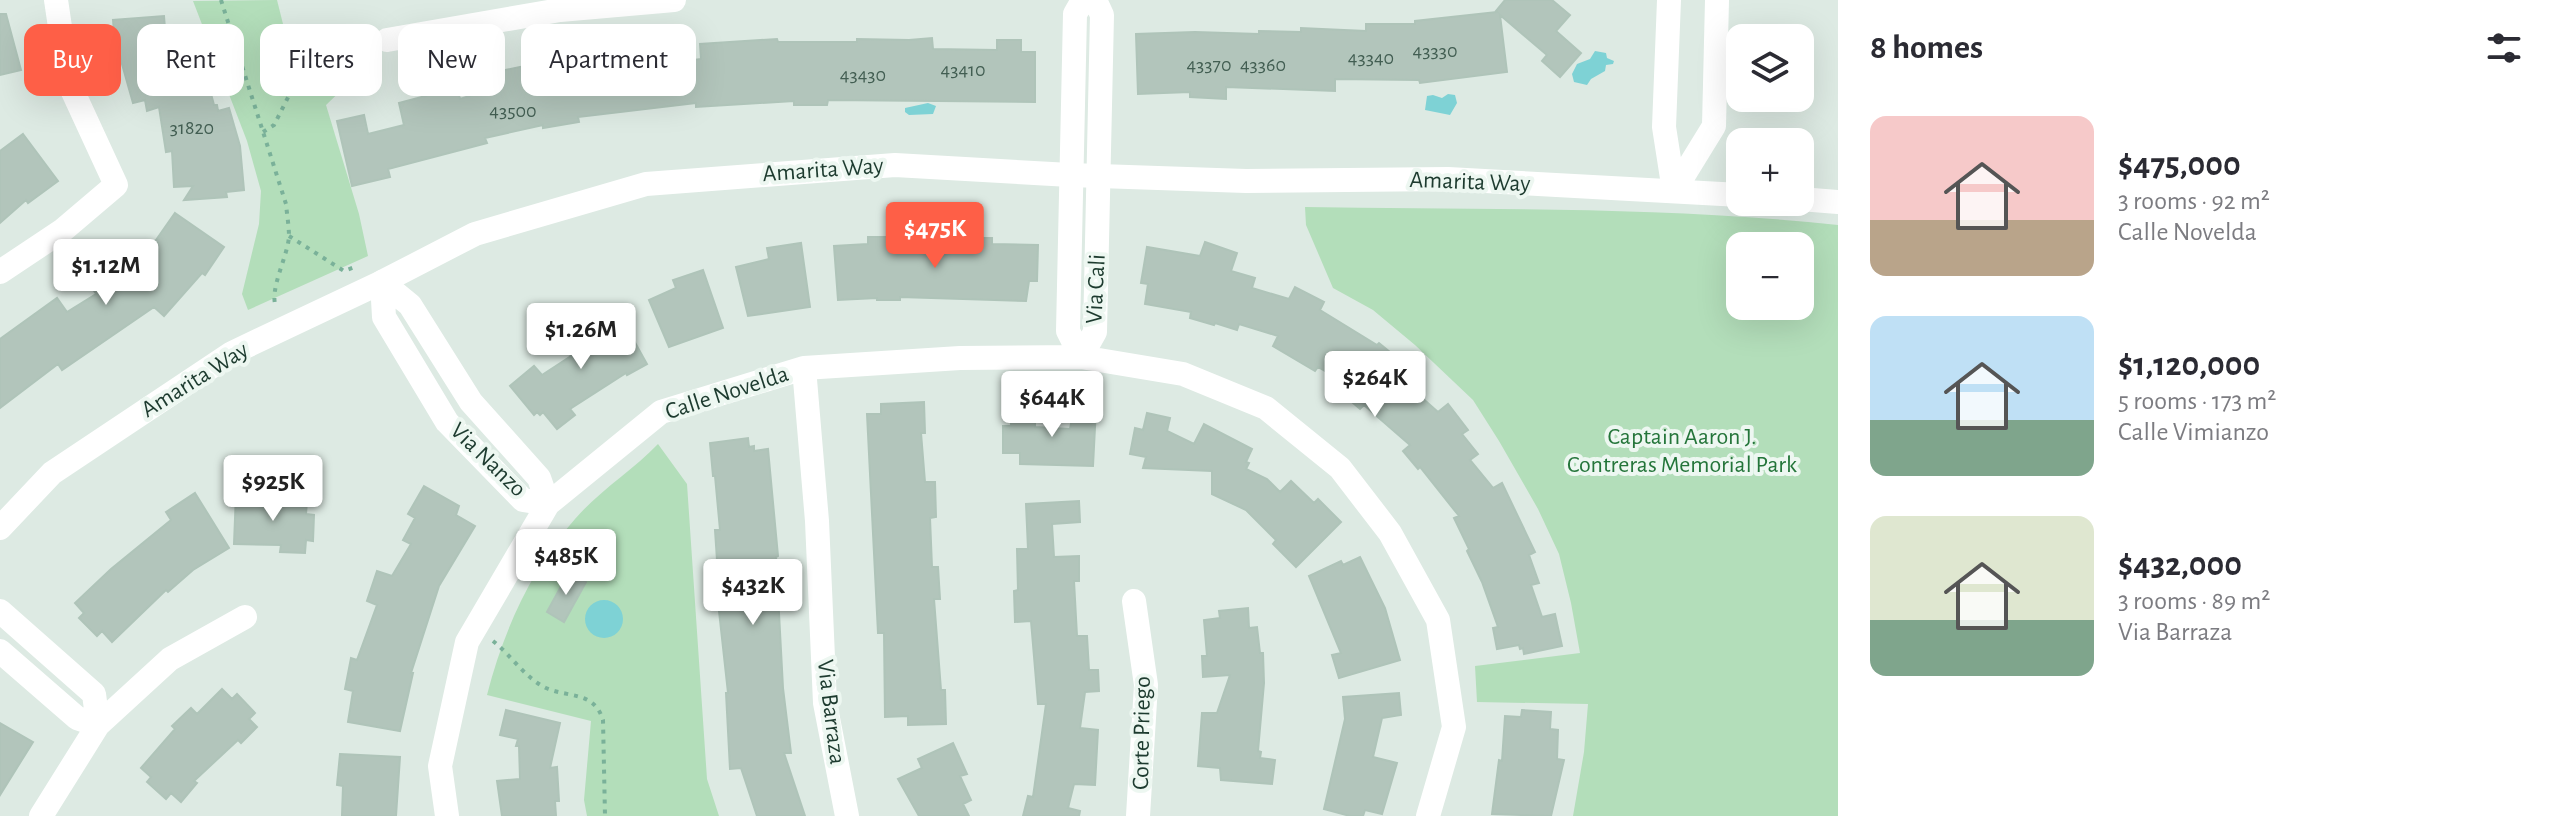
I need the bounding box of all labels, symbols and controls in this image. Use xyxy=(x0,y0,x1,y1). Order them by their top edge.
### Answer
chip: Buy xyxy=(24,24,121,96)
chip: Rent xyxy=(137,24,244,96)
chip: Filters xyxy=(260,24,382,96)
chip: New xyxy=(398,24,505,96)
chip: Apartment xyxy=(521,24,696,96)
map controls xyxy=(1726,24,1814,320)
button: layers xyxy=(1726,24,1814,112)
icon: filters xyxy=(2482,26,2526,70)
text: 8 homes xyxy=(1870,31,1983,65)
house number: 43330 xyxy=(1413,41,1457,61)
house number: 43340 xyxy=(1348,48,1394,68)
house number: 43370 xyxy=(1187,55,1232,75)
house number: 43360 xyxy=(1240,55,1286,75)
house number: 43410 xyxy=(941,60,985,80)
house number: 43430 xyxy=(840,65,886,85)
house number: 43500 xyxy=(489,101,537,121)
house number: 31820 xyxy=(170,118,214,138)
button: + xyxy=(1726,128,1814,216)
icon: home xyxy=(1934,148,2030,244)
text: $475,000 xyxy=(2118,148,2241,182)
street label: Amarita Way xyxy=(762,154,884,186)
street label: Amarita Way xyxy=(1409,168,1531,196)
text: 3 rooms · 92 m² xyxy=(2118,188,2270,214)
pin: $475K xyxy=(879,202,991,270)
text: $475K xyxy=(904,215,966,241)
text: Calle Novelda xyxy=(2118,219,2257,245)
button: − xyxy=(1726,232,1814,320)
pin: $1.12M xyxy=(41,239,171,307)
text: $1.12M xyxy=(71,252,141,278)
street label: Via Cali xyxy=(1082,254,1110,324)
pin: $1.26M xyxy=(516,303,646,371)
text: $1.26M xyxy=(545,316,617,342)
street label: Amarita Way xyxy=(137,338,253,422)
icon: home xyxy=(1934,348,2030,444)
text: $1,120,000 xyxy=(2118,348,2260,382)
pin: $264K xyxy=(1319,351,1431,419)
street label: Calle Novelda xyxy=(662,362,792,424)
text: $264K xyxy=(1343,364,1407,390)
pin: $644K xyxy=(996,371,1108,439)
text: $644K xyxy=(1019,384,1085,410)
text: 5 rooms · 173 m² xyxy=(2118,388,2276,414)
street label: Via Nanzo xyxy=(446,418,530,502)
text: Calle Vimianzo xyxy=(2118,419,2269,445)
park label: Captain Aaron J. Contreras Memorial Park xyxy=(1567,425,1797,477)
pin: $925K xyxy=(217,455,329,523)
text: $925K xyxy=(242,468,304,494)
pin: $485K xyxy=(510,529,622,597)
text: $485K xyxy=(534,542,598,568)
icon: home xyxy=(1934,548,2030,644)
text: $432,000 xyxy=(2118,548,2242,582)
pin: $432K xyxy=(697,559,809,627)
text: $432K xyxy=(721,572,785,598)
text: 3 rooms · 89 m² xyxy=(2118,588,2270,614)
text: Via Barraza xyxy=(2118,619,2232,645)
street label: Via Barraza xyxy=(813,658,849,766)
street label: Corte Priego xyxy=(1129,676,1155,790)

